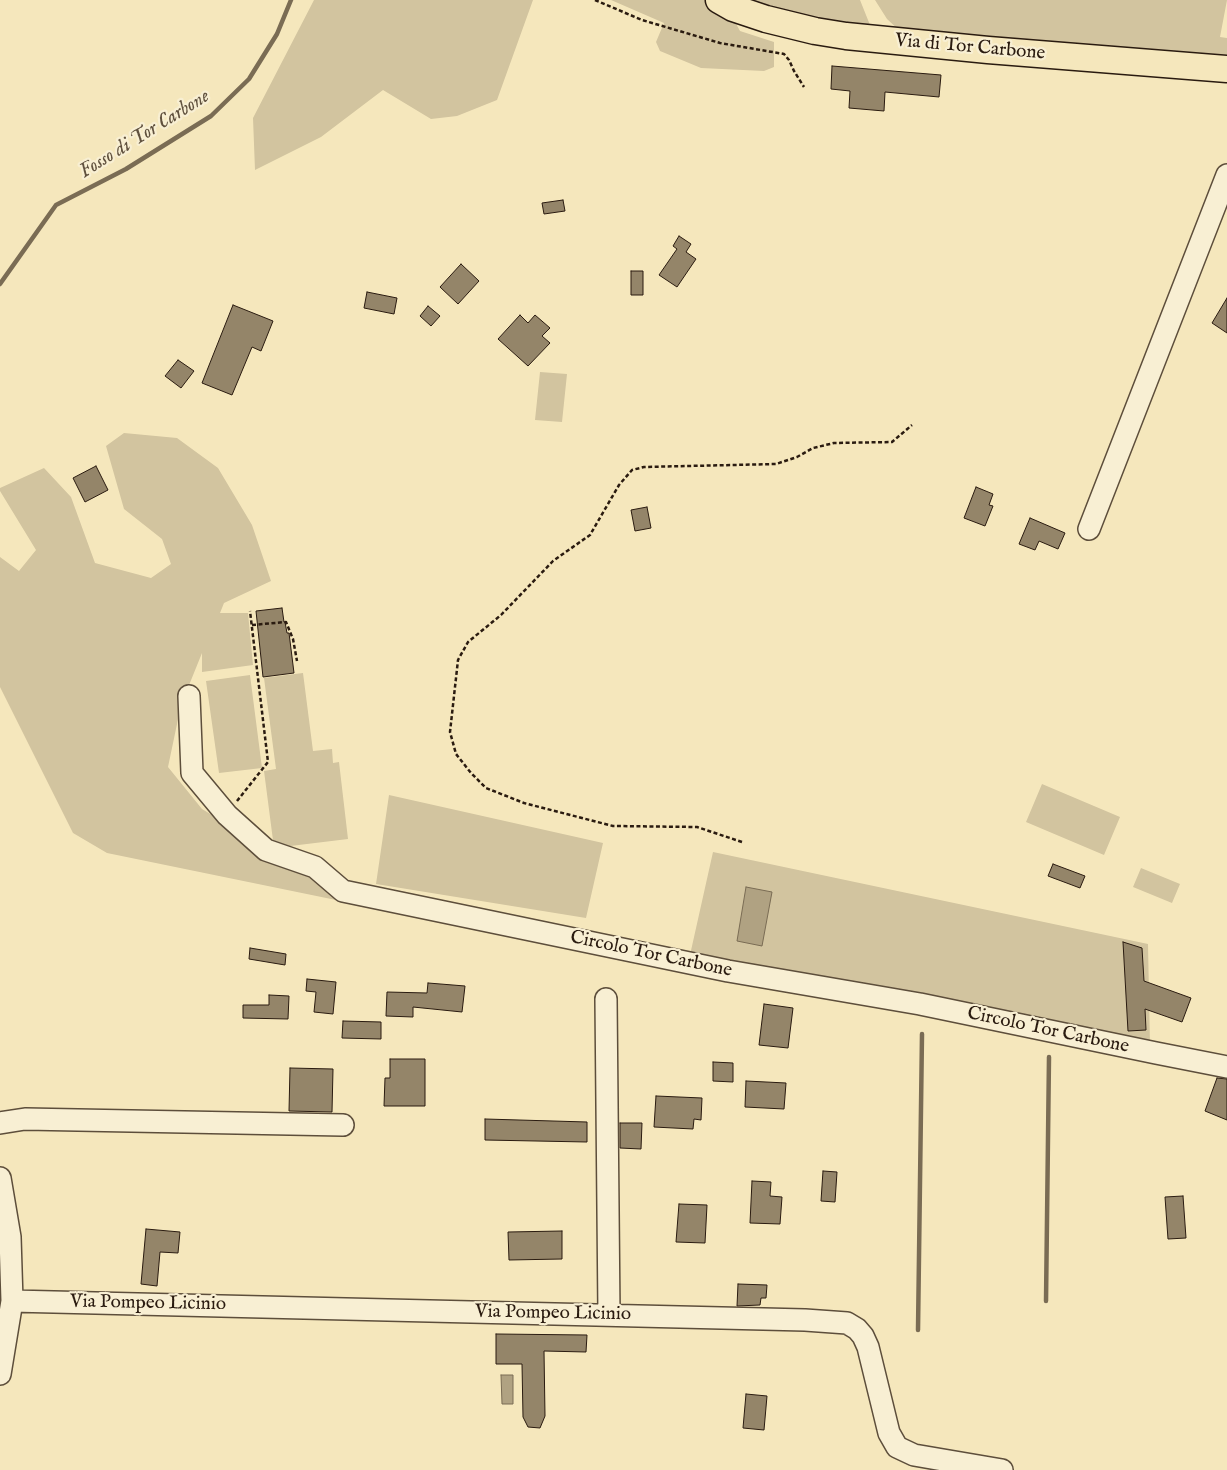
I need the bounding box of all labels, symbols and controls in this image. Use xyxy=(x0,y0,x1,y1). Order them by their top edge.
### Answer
street label: Via di Tor Carbone xyxy=(894,30,1046,66)
water label: Fosso di Tor Carbone xyxy=(76,85,214,185)
street label: Circolo Tor Carbone xyxy=(568,927,734,983)
street label: Circolo Tor Carbone xyxy=(965,1003,1131,1059)
street label: Via Pompeo Licinio xyxy=(70,1291,226,1317)
street label: Via Pompeo Licinio xyxy=(475,1301,631,1327)

